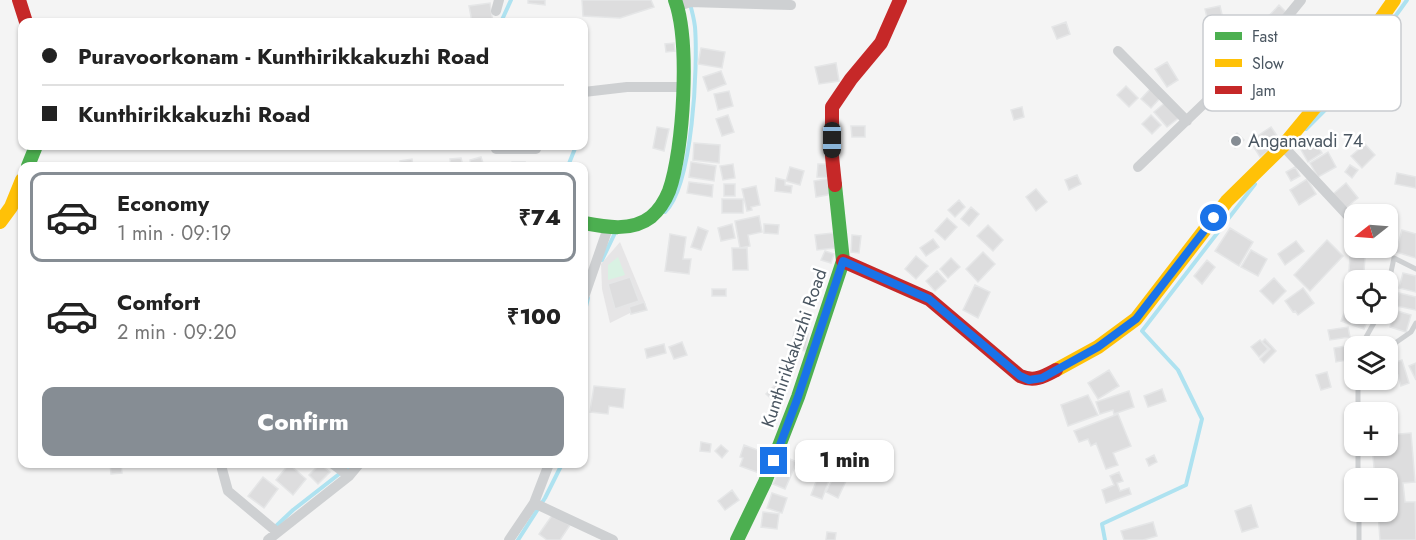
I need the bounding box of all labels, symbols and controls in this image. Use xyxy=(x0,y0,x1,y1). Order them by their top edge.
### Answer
legend xyxy=(1203,15,1401,111)
text: Fast xyxy=(1252,25,1278,48)
text: Puravoorkonam - Kunthirikkakuzhi Road xyxy=(78,40,489,72)
text: Slow xyxy=(1252,52,1284,75)
text: Jam xyxy=(1250,79,1276,102)
text: Kunthirikkakuzhi Road xyxy=(78,98,310,130)
car xyxy=(823,122,841,158)
place label: Anganavadi 74 xyxy=(1248,128,1363,154)
marker: Anganavadi 74 xyxy=(1229,134,1243,148)
text: Economy xyxy=(117,187,209,219)
icon: car xyxy=(45,190,99,244)
text: ₹74 xyxy=(519,201,561,233)
route start xyxy=(1200,204,1227,231)
north arrow xyxy=(1344,204,1398,258)
map controls xyxy=(1344,204,1398,522)
text: 1 min · 09:19 xyxy=(117,219,231,248)
street label: Kunthirikkakuzhi Road xyxy=(755,265,833,431)
button: locate xyxy=(1344,270,1398,324)
text: Comfort xyxy=(117,286,200,318)
icon: car xyxy=(45,289,99,343)
text: ₹100 xyxy=(507,300,561,332)
text: 2 min · 09:20 xyxy=(117,318,237,347)
button: layers xyxy=(1344,336,1398,390)
button: Confirm xyxy=(42,387,564,456)
button: + xyxy=(1344,402,1398,456)
callout: 1 min xyxy=(795,440,894,482)
text: 1 min xyxy=(819,446,870,475)
route end xyxy=(760,447,787,474)
button: − xyxy=(1344,468,1398,522)

